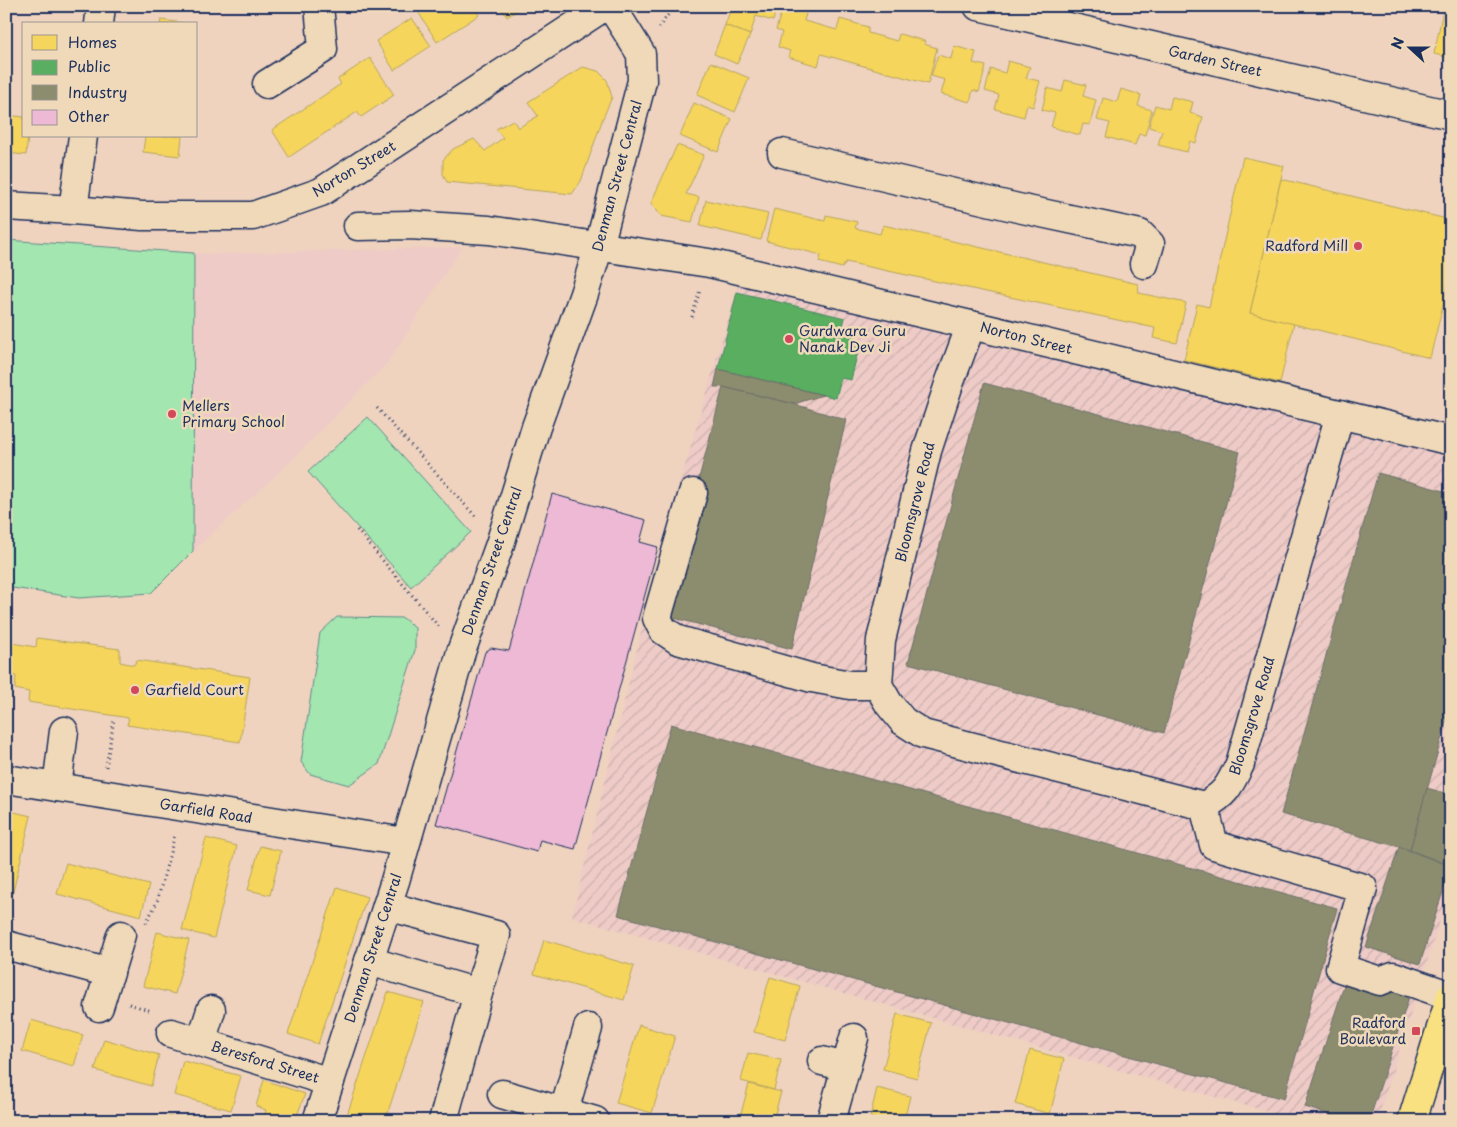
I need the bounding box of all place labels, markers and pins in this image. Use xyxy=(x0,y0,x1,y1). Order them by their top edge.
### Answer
place label: Radford Mill xyxy=(1265,235,1348,256)
marker: Radford Mill xyxy=(1352,240,1364,252)
place label: Gurdwara Guru Nanak Dev Ji xyxy=(799,320,906,357)
marker: Gurdwara Guru Nanak Dev Ji xyxy=(783,333,795,345)
place label: Mellers Primary School xyxy=(182,395,285,432)
marker: Mellers Primary School xyxy=(166,408,178,420)
place label: Garfield Court xyxy=(145,679,244,700)
marker: Garfield Court xyxy=(129,684,141,696)
place label: Radford Boulevard xyxy=(1339,1012,1406,1049)
marker: Radford Boulevard xyxy=(1410,1025,1422,1037)

